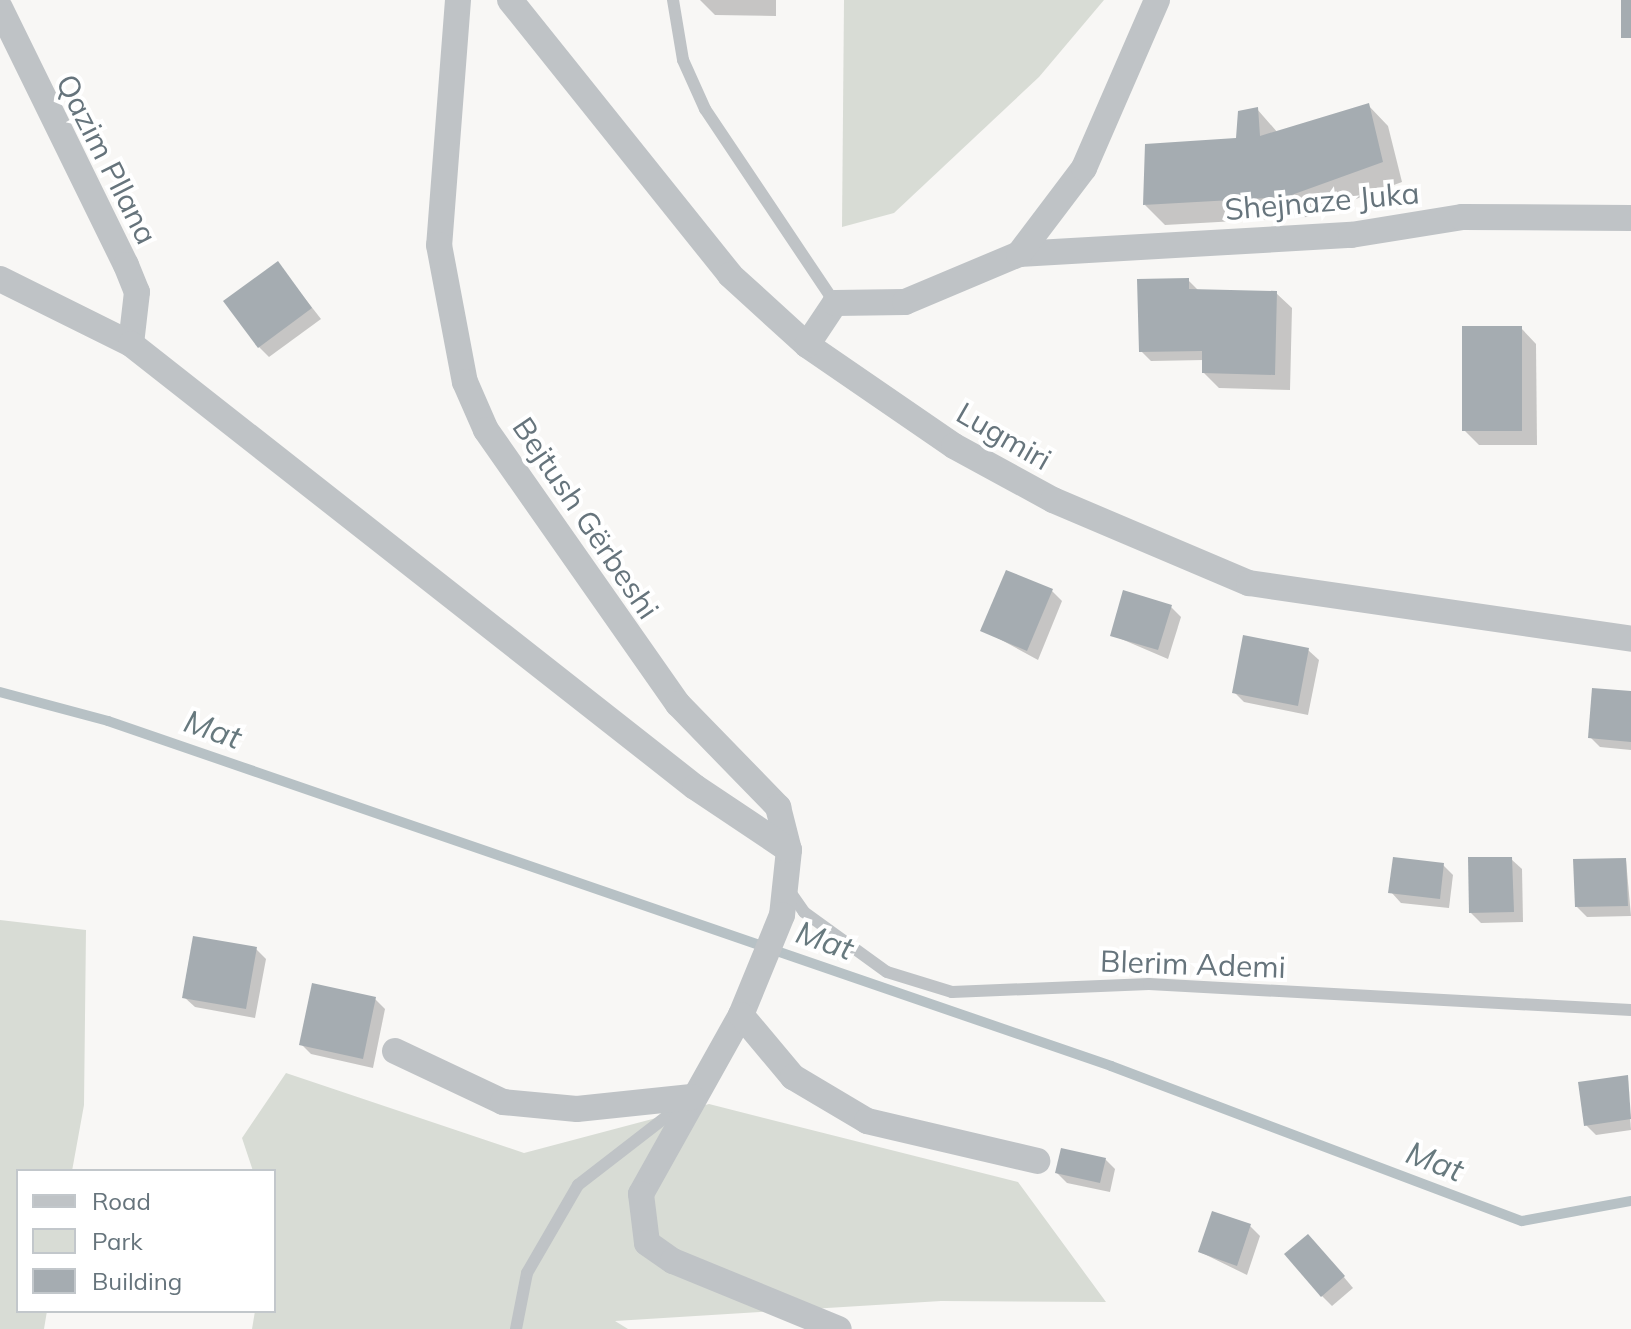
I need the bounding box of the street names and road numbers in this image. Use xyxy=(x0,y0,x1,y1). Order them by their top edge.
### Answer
street label: Qazim Pllana xyxy=(49,68,165,250)
street label: Shejnaze Juka xyxy=(1223,175,1421,227)
street label: Lugmiri xyxy=(950,395,1058,477)
street label: Bejtush Gërbeshi xyxy=(505,411,667,625)
street label: Blerim Ademi xyxy=(1100,943,1286,985)

